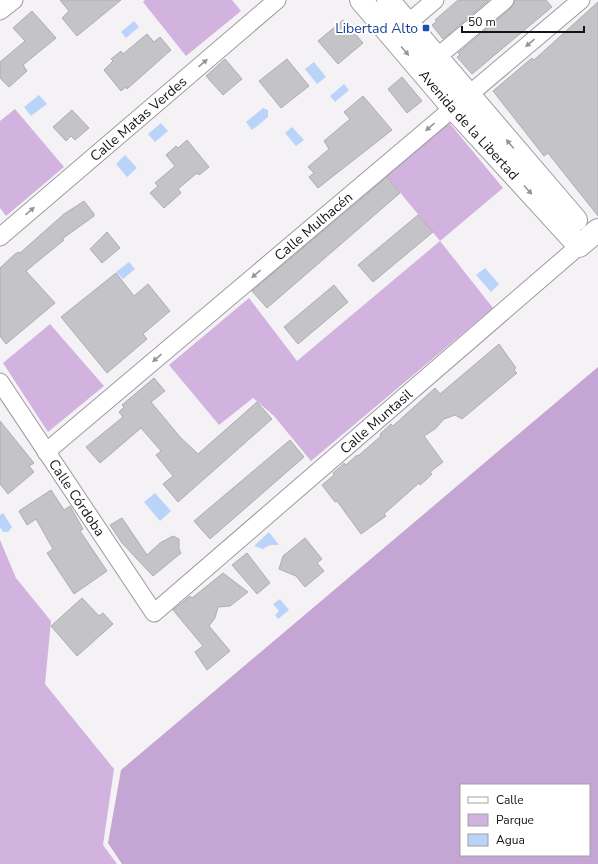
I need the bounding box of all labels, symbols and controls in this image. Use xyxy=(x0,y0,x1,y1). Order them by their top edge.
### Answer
scale bar xyxy=(462,8,584,34)
text: 50 m xyxy=(468,14,496,30)
place label: Libertad Alto xyxy=(335,19,418,38)
marker: Libertad Alto xyxy=(421,23,431,33)
one-way arrow xyxy=(524,39,535,48)
one-way arrow xyxy=(400,46,409,55)
one-way arrow xyxy=(198,59,208,68)
street label: Avenida de la Libertad xyxy=(414,66,523,184)
street label: Calle Matas Verdes xyxy=(86,72,191,166)
one-way arrow xyxy=(425,122,436,131)
one-way arrow xyxy=(506,138,515,149)
one-way arrow xyxy=(523,185,533,195)
street label: Calle Mulhacén xyxy=(270,188,357,265)
one-way arrow xyxy=(24,207,35,216)
one-way arrow xyxy=(251,270,262,279)
one-way arrow xyxy=(152,354,162,363)
street label: Calle Muntasil xyxy=(336,384,417,458)
street label: Calle Córdoba xyxy=(44,456,109,540)
legend xyxy=(460,784,590,856)
text: Calle xyxy=(496,792,524,808)
text: Parque xyxy=(496,812,534,828)
text: Agua xyxy=(496,832,525,848)

